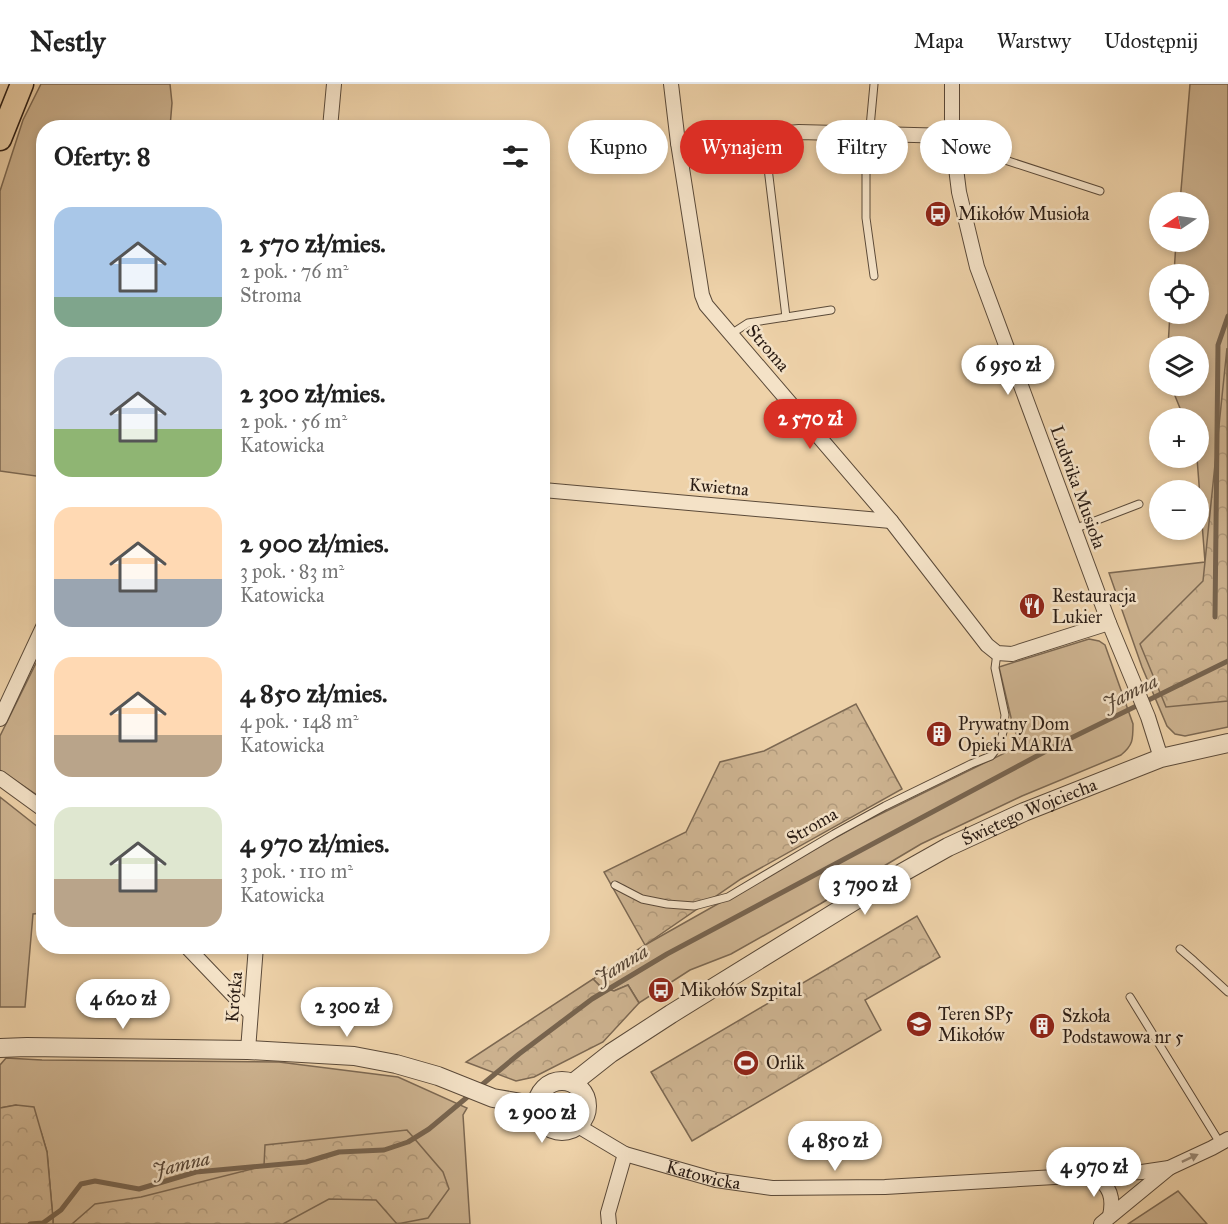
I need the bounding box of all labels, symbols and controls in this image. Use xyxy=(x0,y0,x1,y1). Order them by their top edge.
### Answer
text: Nestly xyxy=(30,24,105,59)
text: Mapa xyxy=(914,28,964,54)
text: Warstwy xyxy=(997,28,1071,54)
text: Udostępnij xyxy=(1104,28,1198,54)
chip: Kupno xyxy=(568,120,668,174)
chip: Wynajem xyxy=(680,120,804,174)
chip: Filtry xyxy=(816,120,908,174)
chip: Nowe xyxy=(920,120,1012,174)
text: Oferty: 8 xyxy=(54,140,151,172)
icon: filters xyxy=(499,140,532,173)
north arrow xyxy=(1149,192,1209,252)
map controls xyxy=(1149,192,1209,540)
bus stop icon: Mikołów Musioła xyxy=(923,199,953,229)
place label: Mikołów Musioła xyxy=(958,203,1090,225)
text: 2 570 zł/mies. xyxy=(240,227,386,259)
icon: home xyxy=(102,231,174,303)
text: 2 pok. · 76 m² xyxy=(240,259,349,283)
button: locate xyxy=(1149,264,1209,324)
text: Stroma xyxy=(240,283,301,307)
street label: Stroma xyxy=(742,320,795,376)
button: layers xyxy=(1149,336,1209,396)
pin: 6 950 zł xyxy=(946,345,1070,396)
text: 6 950 zł xyxy=(975,352,1041,376)
text: 2 300 zł/mies. xyxy=(240,377,385,409)
icon: home xyxy=(102,381,174,453)
pin: 2 570 zł xyxy=(748,399,872,450)
text: 2 570 zł xyxy=(778,406,842,430)
button: + xyxy=(1149,408,1209,468)
text: 2 pok. · 56 m² xyxy=(240,409,347,433)
street label: Ludwika Musioła xyxy=(1046,422,1111,552)
text: Katowicka xyxy=(240,433,325,457)
street label: Kwietna xyxy=(688,473,750,501)
button: − xyxy=(1149,480,1209,540)
text: 2 900 zł/mies. xyxy=(240,527,389,559)
icon: home xyxy=(102,531,174,603)
text: 3 pok. · 83 m² xyxy=(240,559,344,583)
text: Katowicka xyxy=(240,583,325,607)
place label: Restauracja Lukier xyxy=(1052,585,1137,628)
restaurant icon: Restauracja Lukier xyxy=(1017,591,1047,621)
water label: Jamna xyxy=(1097,668,1162,716)
text: 4 850 zł/mies. xyxy=(240,677,387,709)
icon: home xyxy=(102,681,174,753)
text: 4 pok. · 148 m² xyxy=(240,709,359,733)
place label: Prywatny Dom Opieki MARIA xyxy=(958,713,1073,756)
building icon: Prywatny Dom Opieki MARIA xyxy=(924,719,954,749)
text: Katowicka xyxy=(240,733,325,757)
street label: Świętego Wojciecha xyxy=(957,773,1100,850)
street label: Stroma xyxy=(783,802,842,849)
text: 4 970 zł/mies. xyxy=(240,827,389,859)
icon: home xyxy=(102,831,174,903)
text: 3 pok. · 110 m² xyxy=(240,859,353,883)
pin: 3 790 zł xyxy=(803,865,927,916)
text: 3 790 zł xyxy=(833,872,897,896)
text: Katowicka xyxy=(240,883,325,907)
water label: Jamna xyxy=(589,939,652,990)
street label: Krótka xyxy=(221,970,247,1023)
bus stop icon: Mikołów Szpital xyxy=(646,975,676,1005)
pin: 4 620 zł xyxy=(61,979,185,1030)
place label: Mikołów Szpital xyxy=(680,979,802,1001)
text: 4 620 zł xyxy=(90,986,156,1010)
pin: 2 300 zł xyxy=(285,987,409,1038)
text: 2 300 zł xyxy=(315,994,379,1018)
place label: Teren SP5 Mikołów xyxy=(938,1003,1014,1046)
place label: Szkoła Podstawowa nr 5 xyxy=(1062,1005,1184,1048)
school or university icon: Teren SP5 Mikołów xyxy=(904,1009,934,1039)
building icon: Szkoła Podstawowa nr 5 xyxy=(1027,1011,1057,1041)
sports icon: Orlik xyxy=(731,1048,761,1078)
place label: Orlik xyxy=(766,1052,805,1074)
pin: 2 900 zł xyxy=(480,1093,604,1144)
text: 2 900 zł xyxy=(508,1100,576,1124)
pin: 4 850 zł xyxy=(773,1121,897,1172)
text: 4 850 zł xyxy=(802,1128,868,1152)
water label: Jamna xyxy=(149,1146,212,1183)
pin: 4 970 zł xyxy=(1032,1147,1156,1198)
one-way arrow xyxy=(1182,1153,1200,1163)
text: 4 970 zł xyxy=(1060,1154,1128,1178)
street label: Katowicka xyxy=(664,1155,742,1194)

